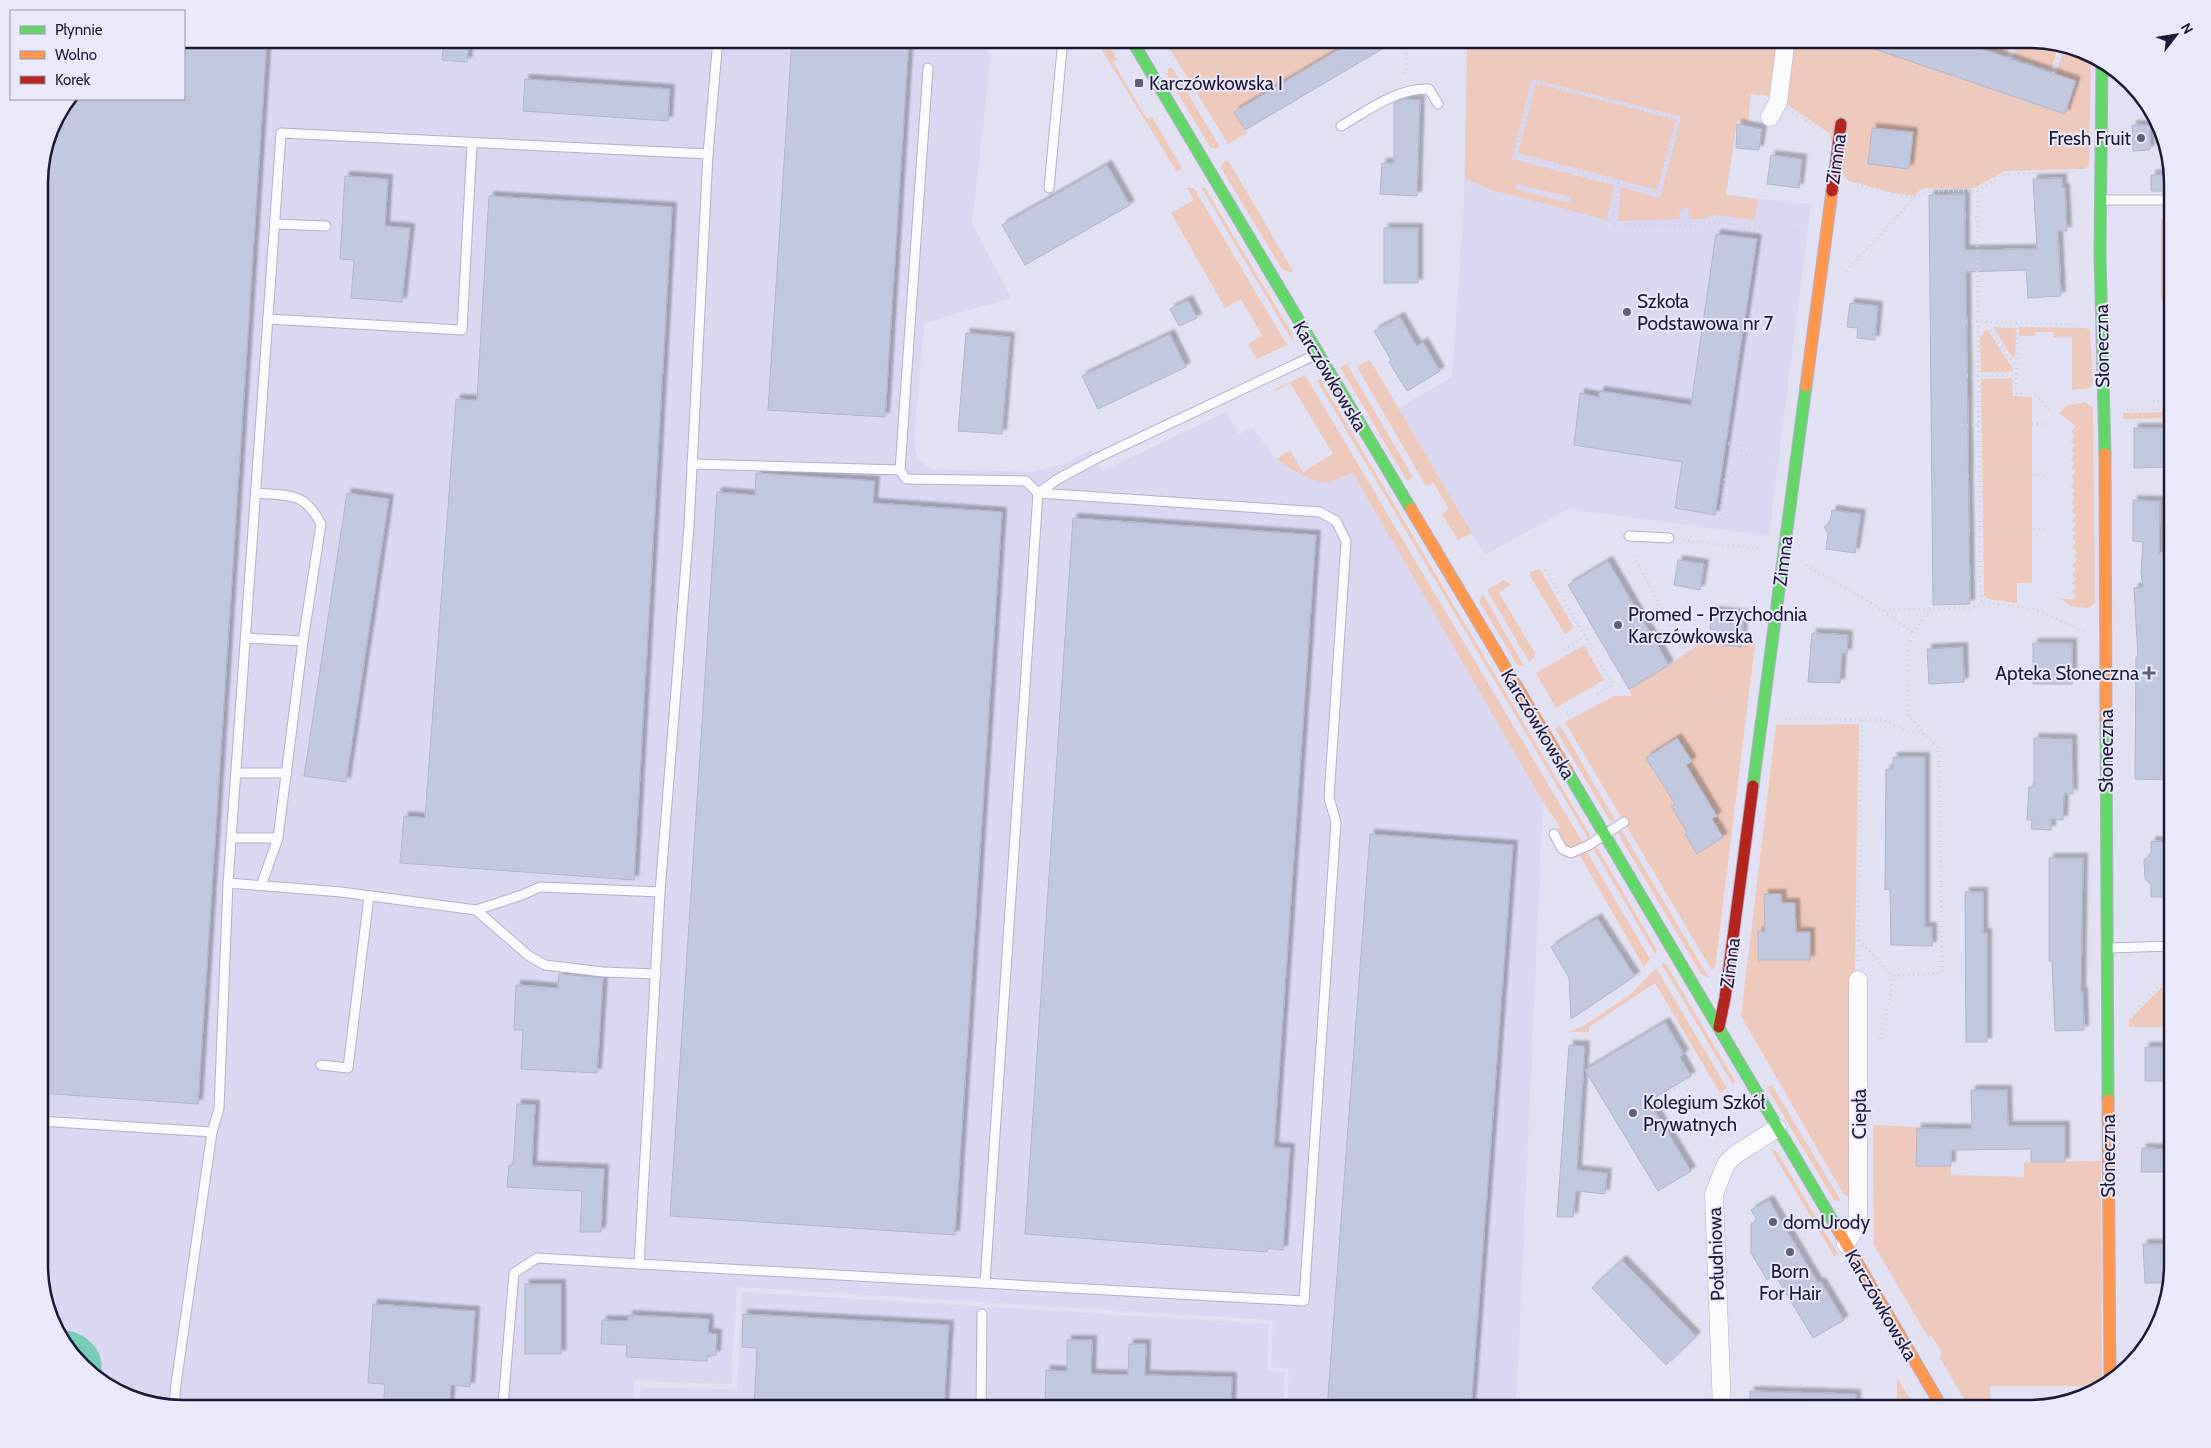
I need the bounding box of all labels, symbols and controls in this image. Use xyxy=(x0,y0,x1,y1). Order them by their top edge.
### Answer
legend xyxy=(10,10,185,100)
north arrow xyxy=(2151,10,2201,60)
text: N xyxy=(2177,19,2197,37)
text: Płynnie xyxy=(55,21,103,39)
text: Wolno xyxy=(55,46,97,64)
text: Korek xyxy=(55,71,90,89)
place label: Karczówkowska I xyxy=(1149,72,1283,95)
marker: Karczówkowska I xyxy=(1133,77,1145,89)
place label: Fresh Fruit xyxy=(2049,127,2132,150)
street label: Zimna xyxy=(1821,132,1851,186)
marker: Fresh Fruit xyxy=(2135,132,2147,144)
place label: Szkoła Podstawowa nr 7 xyxy=(1637,290,1774,335)
street label: Słoneczna xyxy=(2090,304,2114,388)
marker: Szkoła Podstawowa nr 7 xyxy=(1621,306,1633,318)
street label: Karczówkowska xyxy=(1288,317,1372,435)
street label: Zimna xyxy=(1768,534,1798,588)
place label: Promed - Przychodnia Karczówkowska xyxy=(1628,603,1807,648)
marker: Promed - Przychodnia Karczówkowska xyxy=(1612,619,1624,631)
place label: Apteka Słoneczna xyxy=(1995,662,2139,685)
street label: Karczówkowska xyxy=(1496,665,1580,783)
marker: Apteka Słoneczna xyxy=(2143,667,2155,679)
street label: Słoneczna xyxy=(2095,709,2118,793)
street label: Zimna xyxy=(1715,936,1745,990)
street label: Ciepła xyxy=(1848,1089,1871,1139)
place label: Kolegium Szkół Prywatnych xyxy=(1643,1091,1766,1136)
marker: Kolegium Szkół Prywatnych xyxy=(1627,1107,1639,1119)
street label: Słoneczna xyxy=(2097,1114,2120,1198)
street label: Południowa xyxy=(1703,1207,1729,1301)
place label: domUrody xyxy=(1783,1211,1870,1234)
marker: domUrody xyxy=(1767,1216,1779,1228)
street label: Karczówkowska xyxy=(1840,1245,1922,1365)
marker: Born For Hair xyxy=(1784,1246,1796,1258)
place label: Born For Hair xyxy=(1759,1260,1821,1305)

